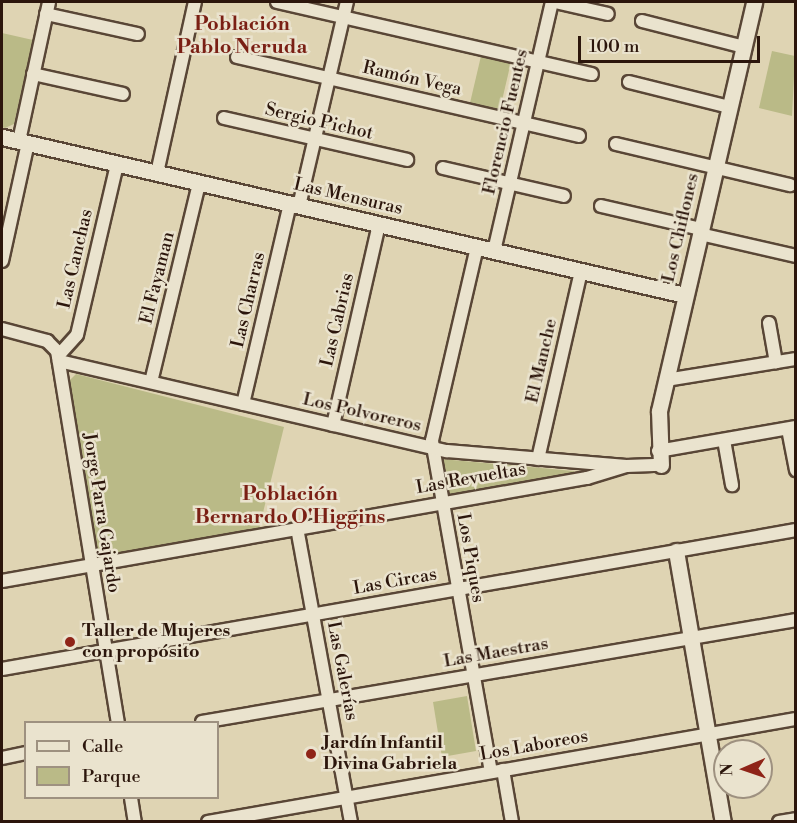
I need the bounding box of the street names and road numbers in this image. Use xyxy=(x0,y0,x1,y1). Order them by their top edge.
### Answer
street label: Florencio Fuentes xyxy=(479,47,533,197)
street label: Ramón Vega xyxy=(360,57,464,101)
street label: Sergio Pichot xyxy=(263,99,375,145)
street label: Los Chiflones xyxy=(658,171,704,285)
street label: Las Mensuras xyxy=(291,174,405,220)
street label: Las Canchas xyxy=(54,207,98,311)
street label: El Fayaman xyxy=(136,230,180,326)
street label: Las Charras xyxy=(227,250,271,350)
street label: Las Cabrias xyxy=(317,271,359,369)
street label: El Manche xyxy=(522,317,562,405)
street label: Los Polvoreros xyxy=(301,389,423,437)
street label: Jorge Parra Gajardo xyxy=(78,431,124,595)
street label: Las Revueltas xyxy=(414,459,528,499)
street label: Los Piques xyxy=(452,512,488,604)
street label: Las Circas xyxy=(351,564,439,600)
street label: Las Galerías xyxy=(322,620,362,722)
street label: Las Maestras xyxy=(442,633,550,673)
street label: Los Laboreos xyxy=(478,726,590,766)

